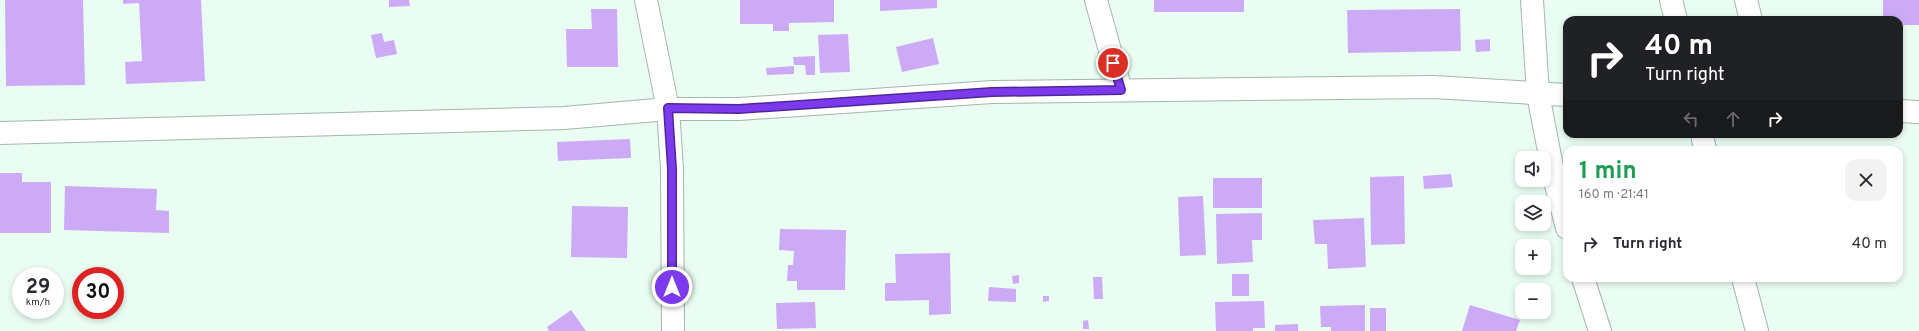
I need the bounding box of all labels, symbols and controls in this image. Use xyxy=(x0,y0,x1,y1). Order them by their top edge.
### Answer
text: 40 m xyxy=(1645,29,1713,65)
icon: right xyxy=(1579,32,1631,84)
pin xyxy=(1096,46,1130,80)
icon: arrive xyxy=(1102,52,1124,74)
text: Turn right xyxy=(1645,64,1725,87)
icon: left xyxy=(1680,108,1702,130)
icon: ahead xyxy=(1722,108,1744,130)
icon: right xyxy=(1764,108,1786,130)
map controls xyxy=(1515,151,1551,319)
button: sound xyxy=(1515,151,1551,187)
text: 1 min xyxy=(1579,157,1637,187)
button: close xyxy=(1845,159,1887,201)
text: 160 m · 21:41 xyxy=(1579,187,1649,203)
button: layers xyxy=(1515,195,1551,231)
icon: right xyxy=(1579,233,1601,255)
text: Turn right xyxy=(1613,235,1682,254)
text: 40 m xyxy=(1852,235,1887,254)
button: + xyxy=(1515,239,1551,275)
position arrow xyxy=(651,266,693,308)
speed limit sign: 30 xyxy=(72,267,124,319)
text: 29 xyxy=(26,275,50,301)
button: − xyxy=(1515,283,1551,319)
text: km/h xyxy=(26,296,50,309)

